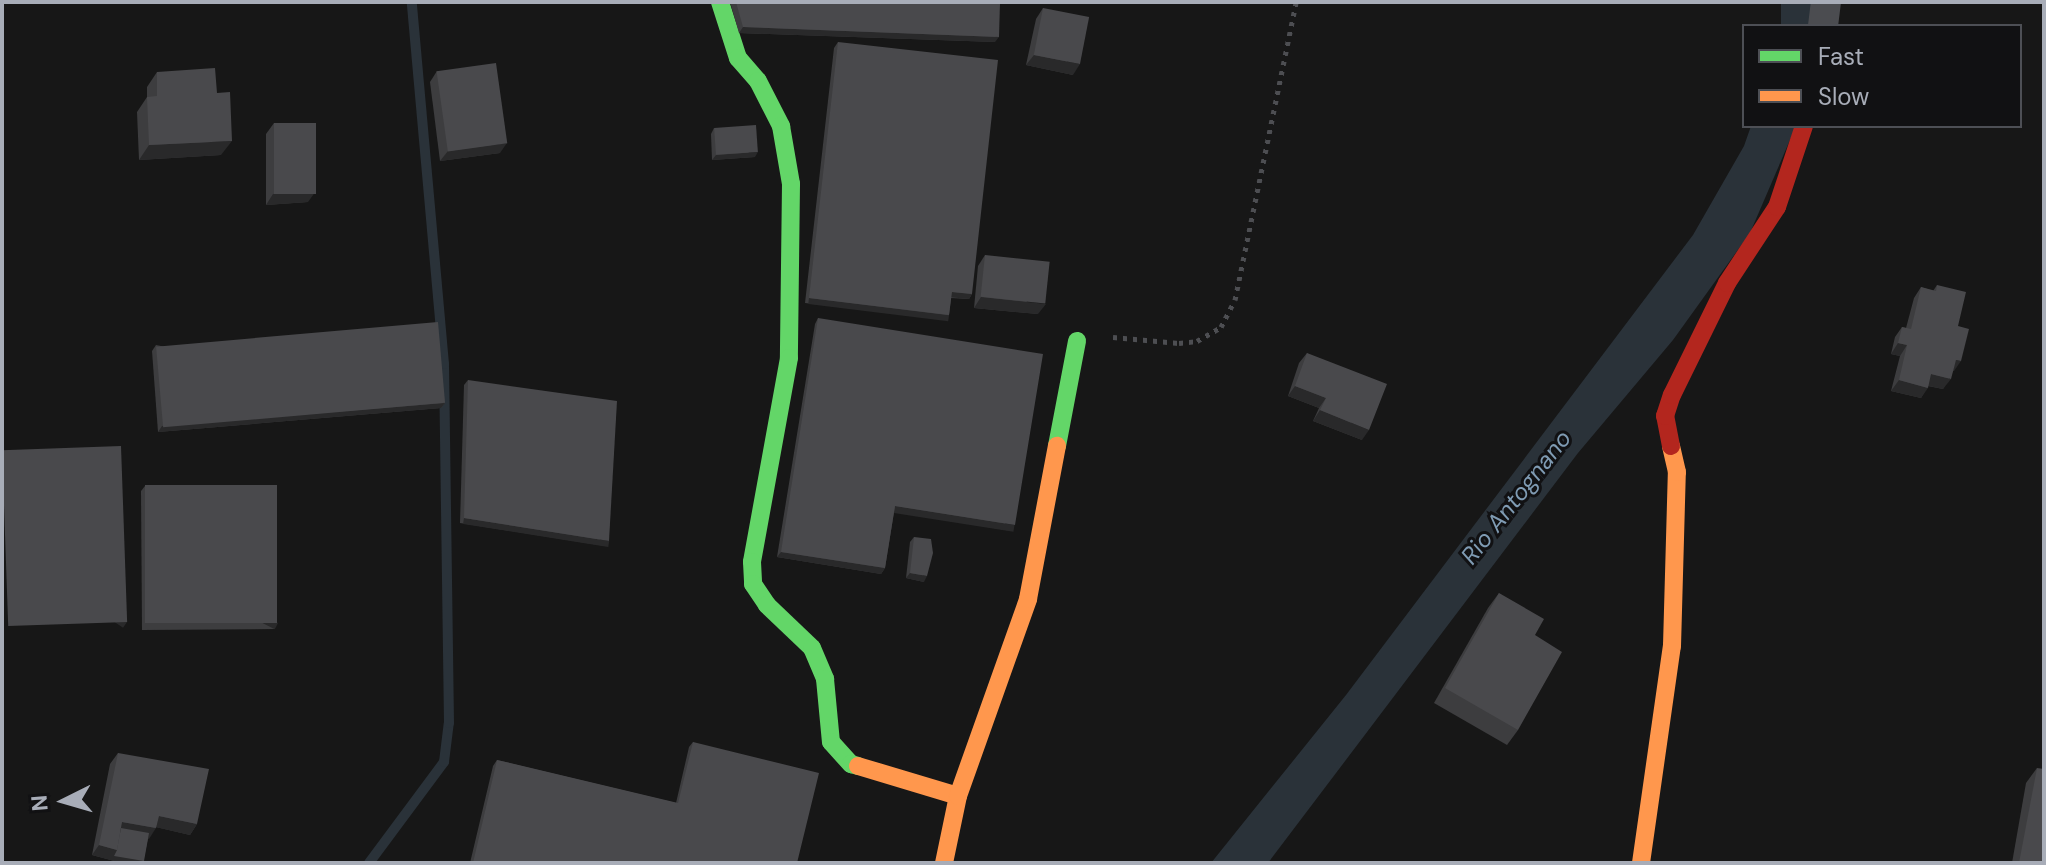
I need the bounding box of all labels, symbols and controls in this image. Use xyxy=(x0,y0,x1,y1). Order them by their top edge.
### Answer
legend xyxy=(1742,24,2022,128)
text: Fast xyxy=(1818,41,1864,72)
text: Slow xyxy=(1818,81,1869,112)
water label: Rio Antognano xyxy=(1455,424,1577,570)
north arrow xyxy=(24,761,104,841)
text: N xyxy=(24,794,55,812)

